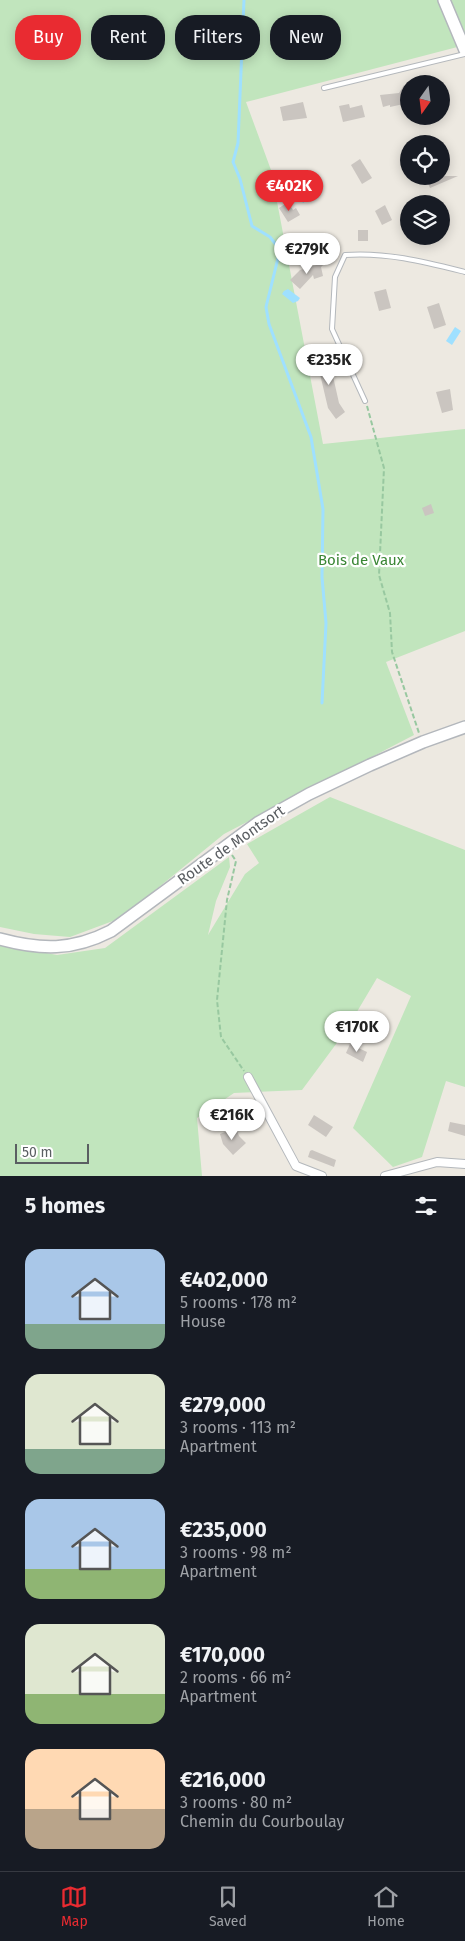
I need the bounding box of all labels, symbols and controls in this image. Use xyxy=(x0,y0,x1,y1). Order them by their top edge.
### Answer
chip: Buy xyxy=(15,15,81,60)
chip: Rent xyxy=(91,15,165,60)
chip: Filters xyxy=(175,15,260,60)
chip: New xyxy=(270,15,341,60)
north arrow xyxy=(400,75,450,125)
map controls xyxy=(400,75,450,245)
button: locate xyxy=(400,135,450,185)
pin: €402K xyxy=(254,170,324,212)
text: €402K xyxy=(266,176,312,195)
button: layers xyxy=(400,195,450,245)
pin: €279K xyxy=(272,232,342,275)
text: €279K xyxy=(285,239,329,258)
pin: €235K xyxy=(294,344,364,386)
text: €235K xyxy=(307,350,351,369)
park label: Bois de Vaux xyxy=(318,551,405,569)
street label: Route de Montsort xyxy=(174,801,288,889)
pin: €170K xyxy=(322,1010,392,1053)
text: €170K xyxy=(335,1017,379,1036)
pin: €216K xyxy=(197,1098,267,1141)
text: €216K xyxy=(210,1105,254,1124)
scale bar xyxy=(15,1141,89,1164)
text: 50 m xyxy=(22,1144,53,1161)
icon: filters xyxy=(412,1192,440,1220)
text: 5 homes xyxy=(25,1193,105,1219)
text: €402,000 xyxy=(180,1267,268,1293)
icon: home xyxy=(65,1269,125,1329)
text: 5 rooms · 178 m² xyxy=(180,1293,297,1312)
text: House xyxy=(180,1312,226,1331)
text: €279,000 xyxy=(180,1392,266,1418)
icon: home xyxy=(65,1394,125,1454)
text: 3 rooms · 113 m² xyxy=(180,1418,296,1437)
text: Apartment xyxy=(180,1437,257,1456)
text: €235,000 xyxy=(180,1517,267,1543)
icon: home xyxy=(65,1519,125,1579)
text: 3 rooms · 98 m² xyxy=(180,1543,292,1562)
text: Apartment xyxy=(180,1562,257,1581)
text: €170,000 xyxy=(180,1642,265,1668)
icon: home xyxy=(65,1644,125,1704)
text: 2 rooms · 66 m² xyxy=(180,1668,291,1687)
text: Apartment xyxy=(180,1687,257,1706)
text: €216,000 xyxy=(180,1767,266,1793)
icon: home xyxy=(65,1769,125,1829)
text: 3 rooms · 80 m² xyxy=(180,1793,292,1812)
text: Chemin du Courboulay xyxy=(180,1812,344,1831)
tab: Map xyxy=(60,1883,88,1930)
tab: Saved xyxy=(209,1883,247,1930)
tab: Home xyxy=(367,1883,405,1930)

